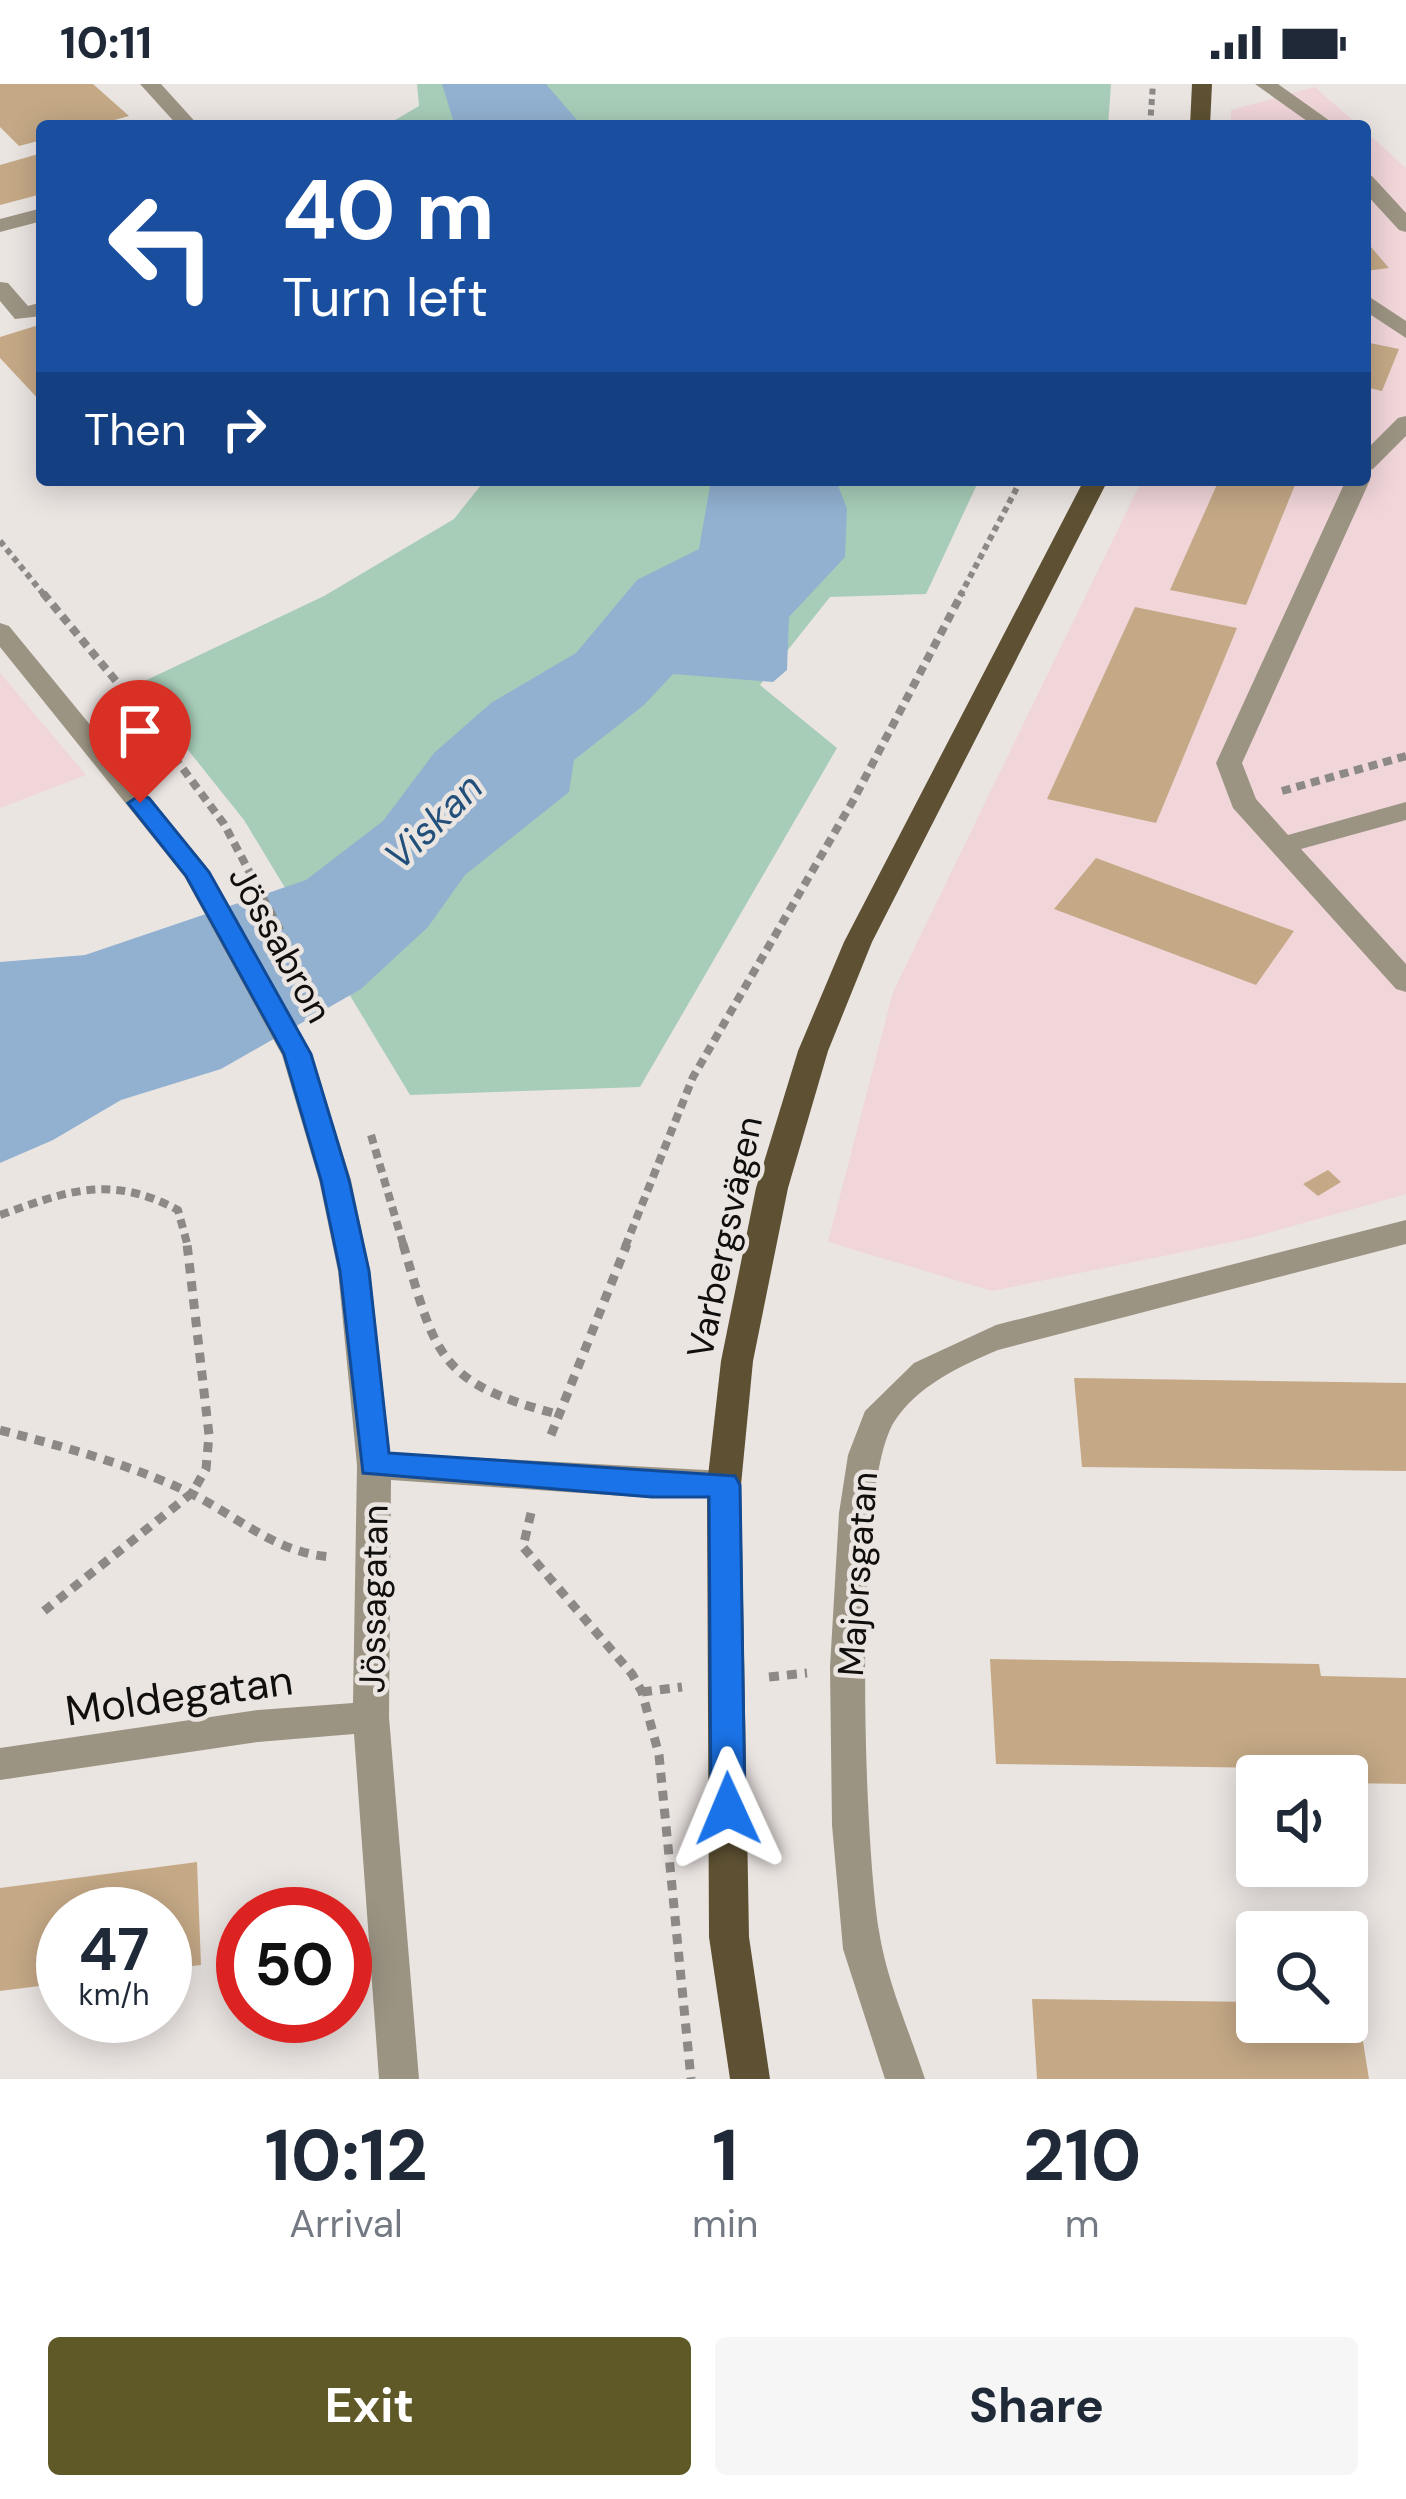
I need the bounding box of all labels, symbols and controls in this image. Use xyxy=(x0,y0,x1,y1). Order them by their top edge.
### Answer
text: 10:11 xyxy=(60,13,152,72)
text: 40 m xyxy=(282,156,495,265)
icon: left xyxy=(84,168,240,324)
text: Turn left xyxy=(282,262,488,333)
icon: right xyxy=(211,396,277,462)
text: Then xyxy=(84,400,187,459)
pin xyxy=(89,680,191,803)
icon: arrive xyxy=(107,698,173,764)
water label: Viskan xyxy=(373,762,494,881)
street label: Jössabron xyxy=(218,858,343,1031)
street label: Varbergsvägen xyxy=(676,1112,773,1362)
street label: Majorsgatan xyxy=(827,1470,888,1678)
street label: Jössagatan xyxy=(348,1504,399,1694)
street label: Moldegatan xyxy=(62,1652,296,1739)
position arrow xyxy=(665,1746,791,1872)
map controls xyxy=(1236,1755,1368,2043)
button: sound xyxy=(1236,1755,1368,1887)
speed limit sign: 50 xyxy=(216,1887,372,2043)
text: 47 xyxy=(78,1910,150,1989)
button: search xyxy=(1236,1911,1368,2043)
text: km/h xyxy=(79,1975,149,2014)
text: 10:12 xyxy=(265,2109,427,2202)
text: 1 xyxy=(712,2109,738,2202)
text: 210 xyxy=(1023,2109,1141,2202)
text: Arrival xyxy=(289,2198,403,2249)
text: min xyxy=(692,2198,758,2249)
text: m xyxy=(1065,2198,1100,2249)
button: Exit xyxy=(48,2337,691,2475)
button: Share xyxy=(715,2337,1358,2475)

